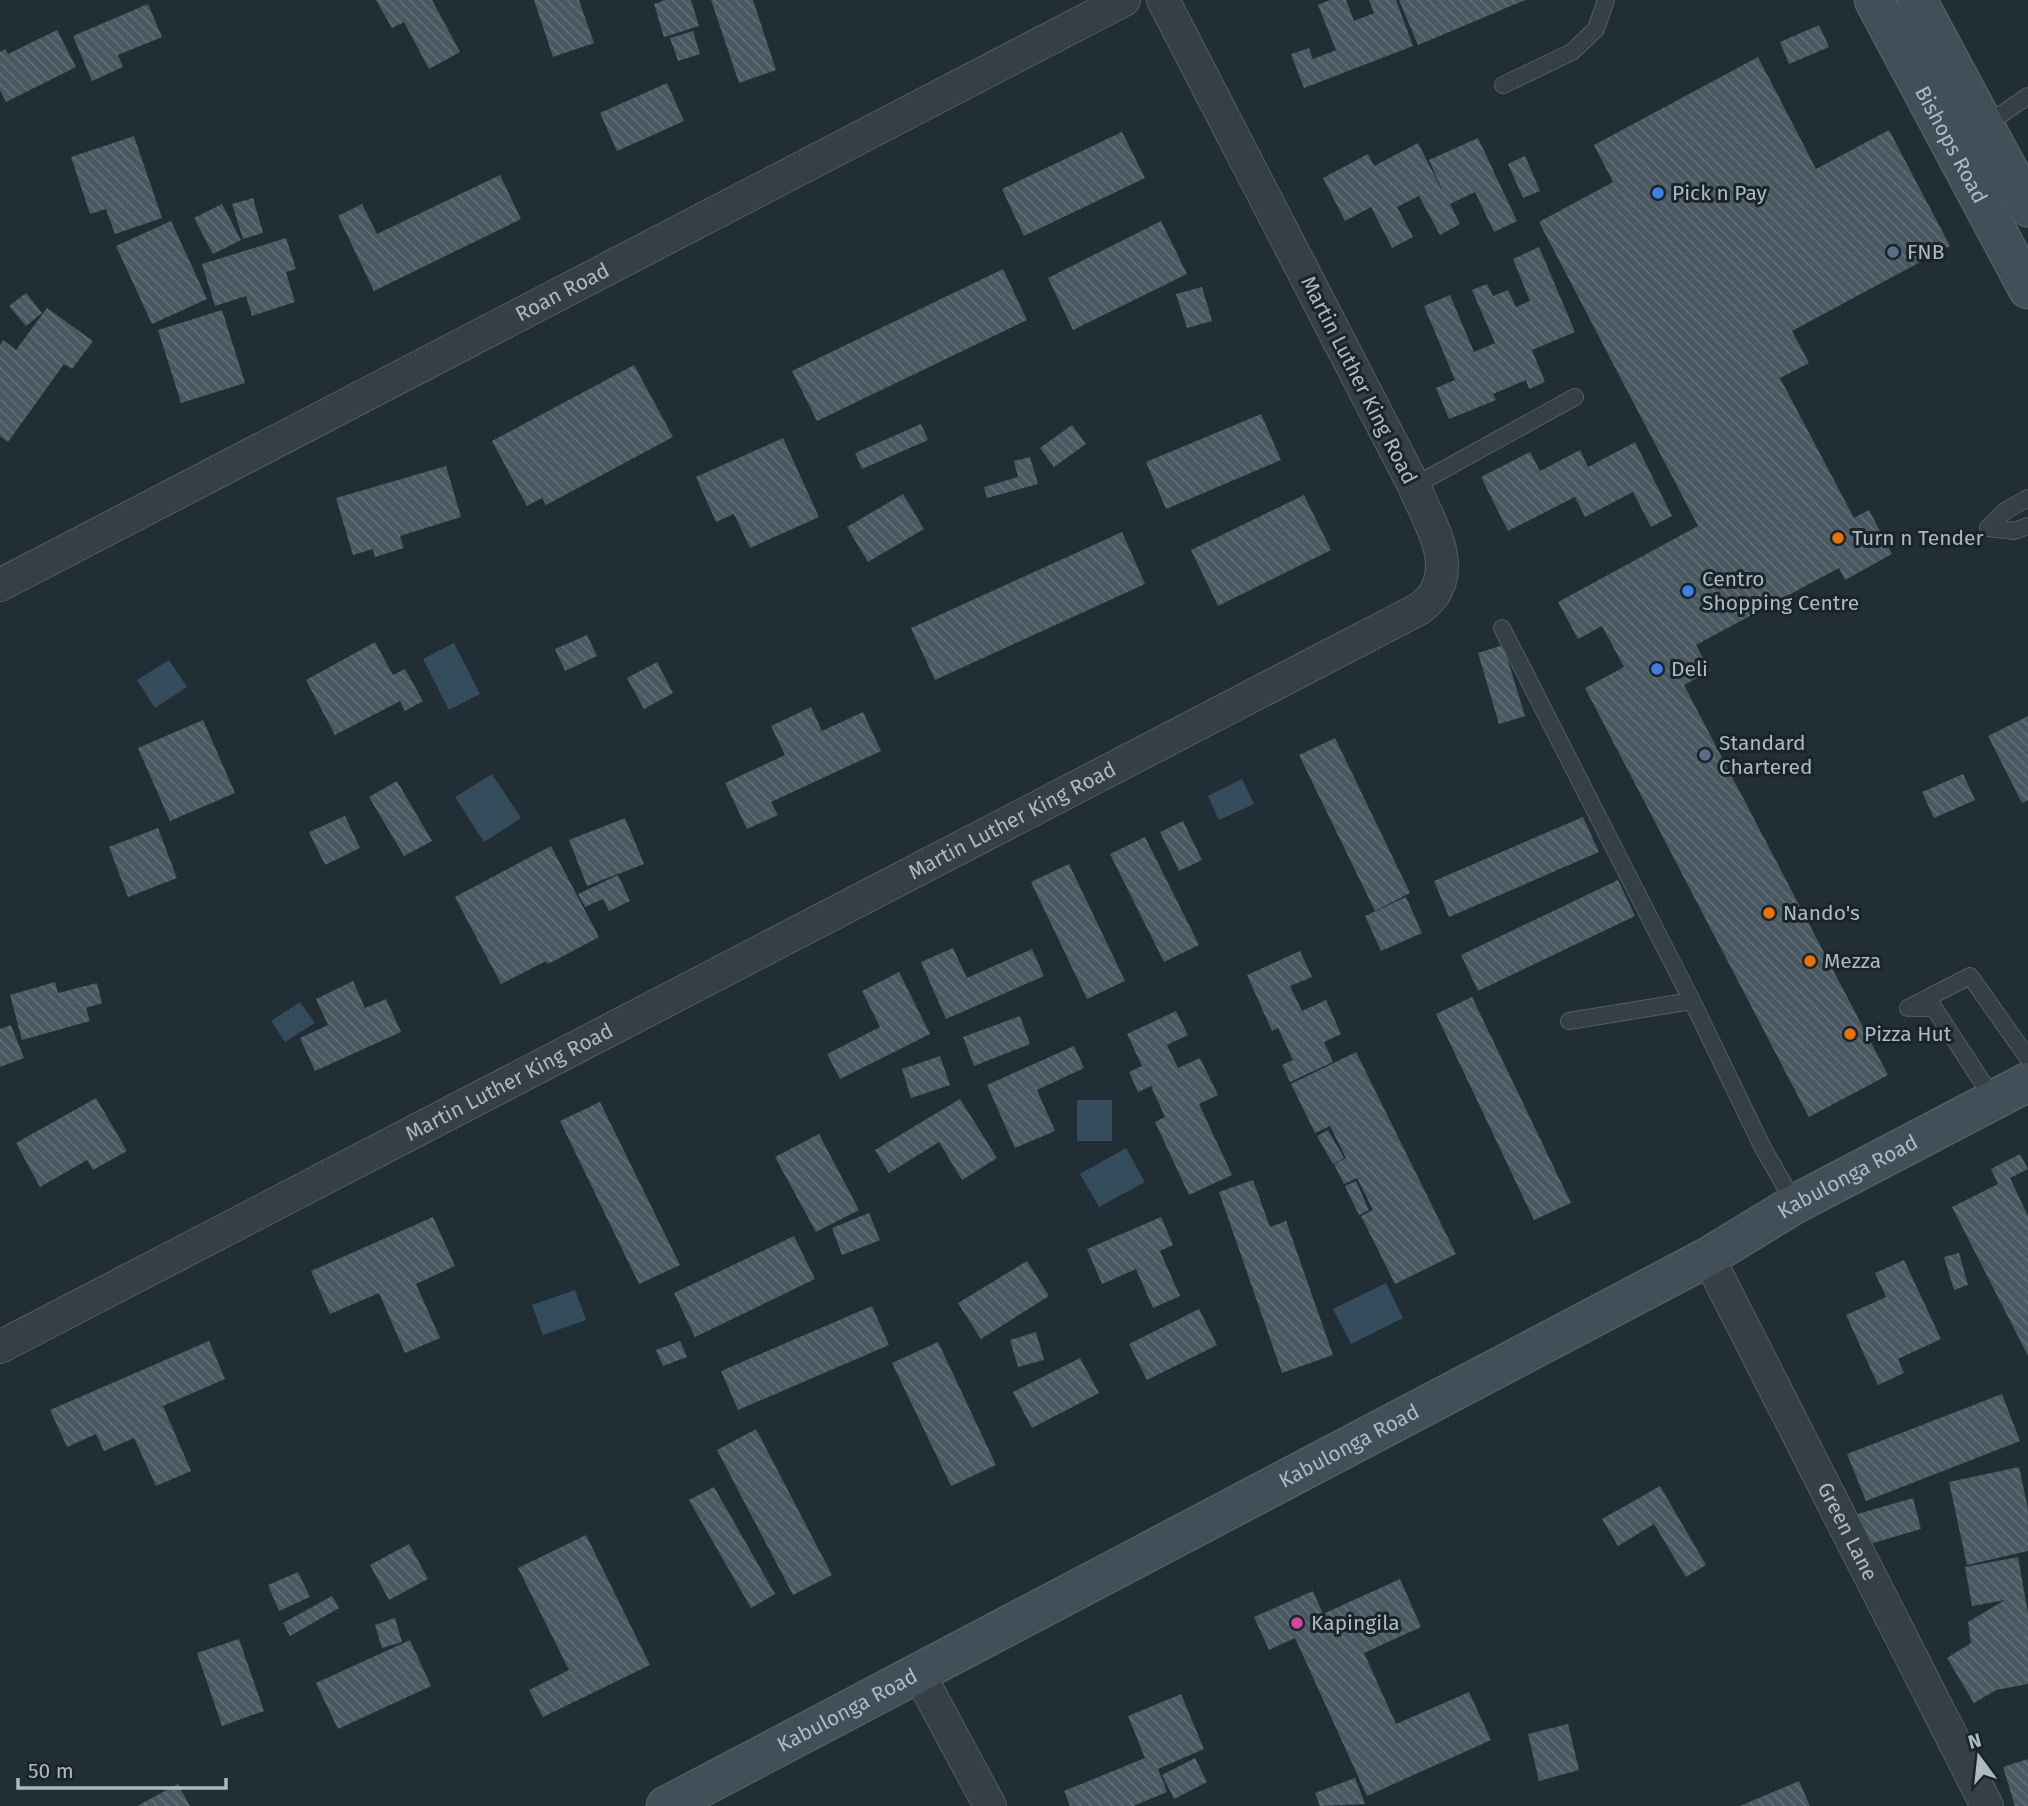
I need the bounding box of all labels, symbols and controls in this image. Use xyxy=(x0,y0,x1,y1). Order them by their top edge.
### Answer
street label: Bishops Road xyxy=(1909,82,1993,208)
place label: Pick n Pay xyxy=(1672,180,1768,206)
marker: Pick n Pay xyxy=(1650,185,1666,201)
place label: FNB xyxy=(1907,239,1944,265)
marker: FNB xyxy=(1885,244,1901,260)
street label: Roan Road xyxy=(511,257,614,327)
street label: Martin Luther King Road xyxy=(1295,272,1423,488)
place label: Turn n Tender xyxy=(1852,525,1984,551)
marker: Turn n Tender xyxy=(1830,530,1846,546)
place label: Centro Shopping Centre xyxy=(1702,566,1859,616)
marker: Centro Shopping Centre xyxy=(1680,583,1696,599)
place label: Deli xyxy=(1671,656,1708,682)
marker: Deli xyxy=(1649,661,1665,677)
place label: Standard Chartered xyxy=(1719,730,1813,780)
marker: Standard Chartered xyxy=(1697,747,1713,763)
street label: Martin Luther King Road xyxy=(904,756,1120,885)
place label: Nando's xyxy=(1783,900,1860,926)
marker: Nando's xyxy=(1761,905,1777,921)
place label: Mezza xyxy=(1824,948,1881,974)
marker: Mezza xyxy=(1802,953,1818,969)
street label: Martin Luther King Road xyxy=(401,1017,617,1147)
place label: Pizza Hut xyxy=(1864,1021,1952,1047)
marker: Pizza Hut xyxy=(1842,1026,1858,1042)
street label: Kabulonga Road xyxy=(1773,1129,1922,1225)
street label: Kabulonga Road xyxy=(1274,1399,1424,1494)
street label: Green Lane xyxy=(1812,1478,1883,1585)
place label: Kapingila xyxy=(1311,1610,1400,1636)
marker: Kapingila xyxy=(1289,1615,1305,1631)
street label: Kabulonga Road xyxy=(773,1663,922,1758)
north arrow xyxy=(1944,1722,2014,1792)
text: N xyxy=(1966,1728,1984,1754)
scale bar xyxy=(18,1746,226,1790)
text: 50 m xyxy=(28,1758,74,1784)

